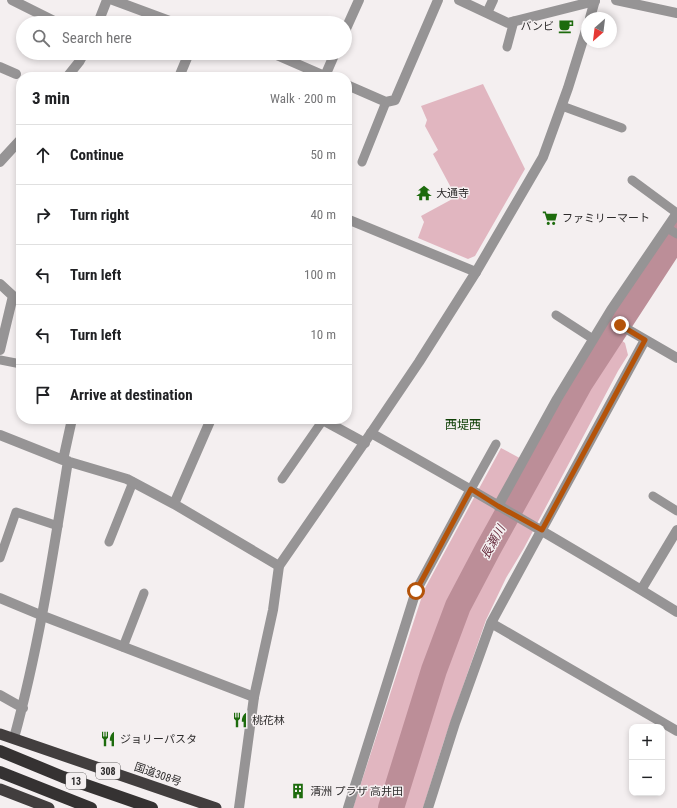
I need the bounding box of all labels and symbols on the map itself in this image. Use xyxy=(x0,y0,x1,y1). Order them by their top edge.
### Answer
north arrow xyxy=(581,12,617,48)
cafe icon: バンビ xyxy=(557,17,575,35)
place label: バンビ xyxy=(520,20,554,33)
temple icon: 大通寺 xyxy=(415,184,433,202)
place label: 大通寺 xyxy=(436,187,469,200)
supermarket icon: ファミリーマート xyxy=(541,209,559,227)
place label: ファミリーマート xyxy=(562,212,650,225)
route end xyxy=(611,316,629,334)
district label: 西堤西 xyxy=(445,418,481,432)
water label: 長瀬川 xyxy=(478,521,509,561)
route start xyxy=(407,582,425,600)
restaurant icon: 桃花林 xyxy=(231,711,249,729)
place label: 桃花林 xyxy=(252,714,285,727)
restaurant icon: ジョリーパスタ xyxy=(99,730,117,748)
place label: ジョリーパスタ xyxy=(120,733,197,746)
street label: 国道308号 xyxy=(132,760,183,789)
road number: 308 xyxy=(96,763,120,779)
road number: 13 xyxy=(66,773,86,789)
building icon: 清洲 プラザ 高井田 xyxy=(289,782,307,800)
place label: 清洲 プラザ 高井田 xyxy=(310,785,403,798)

